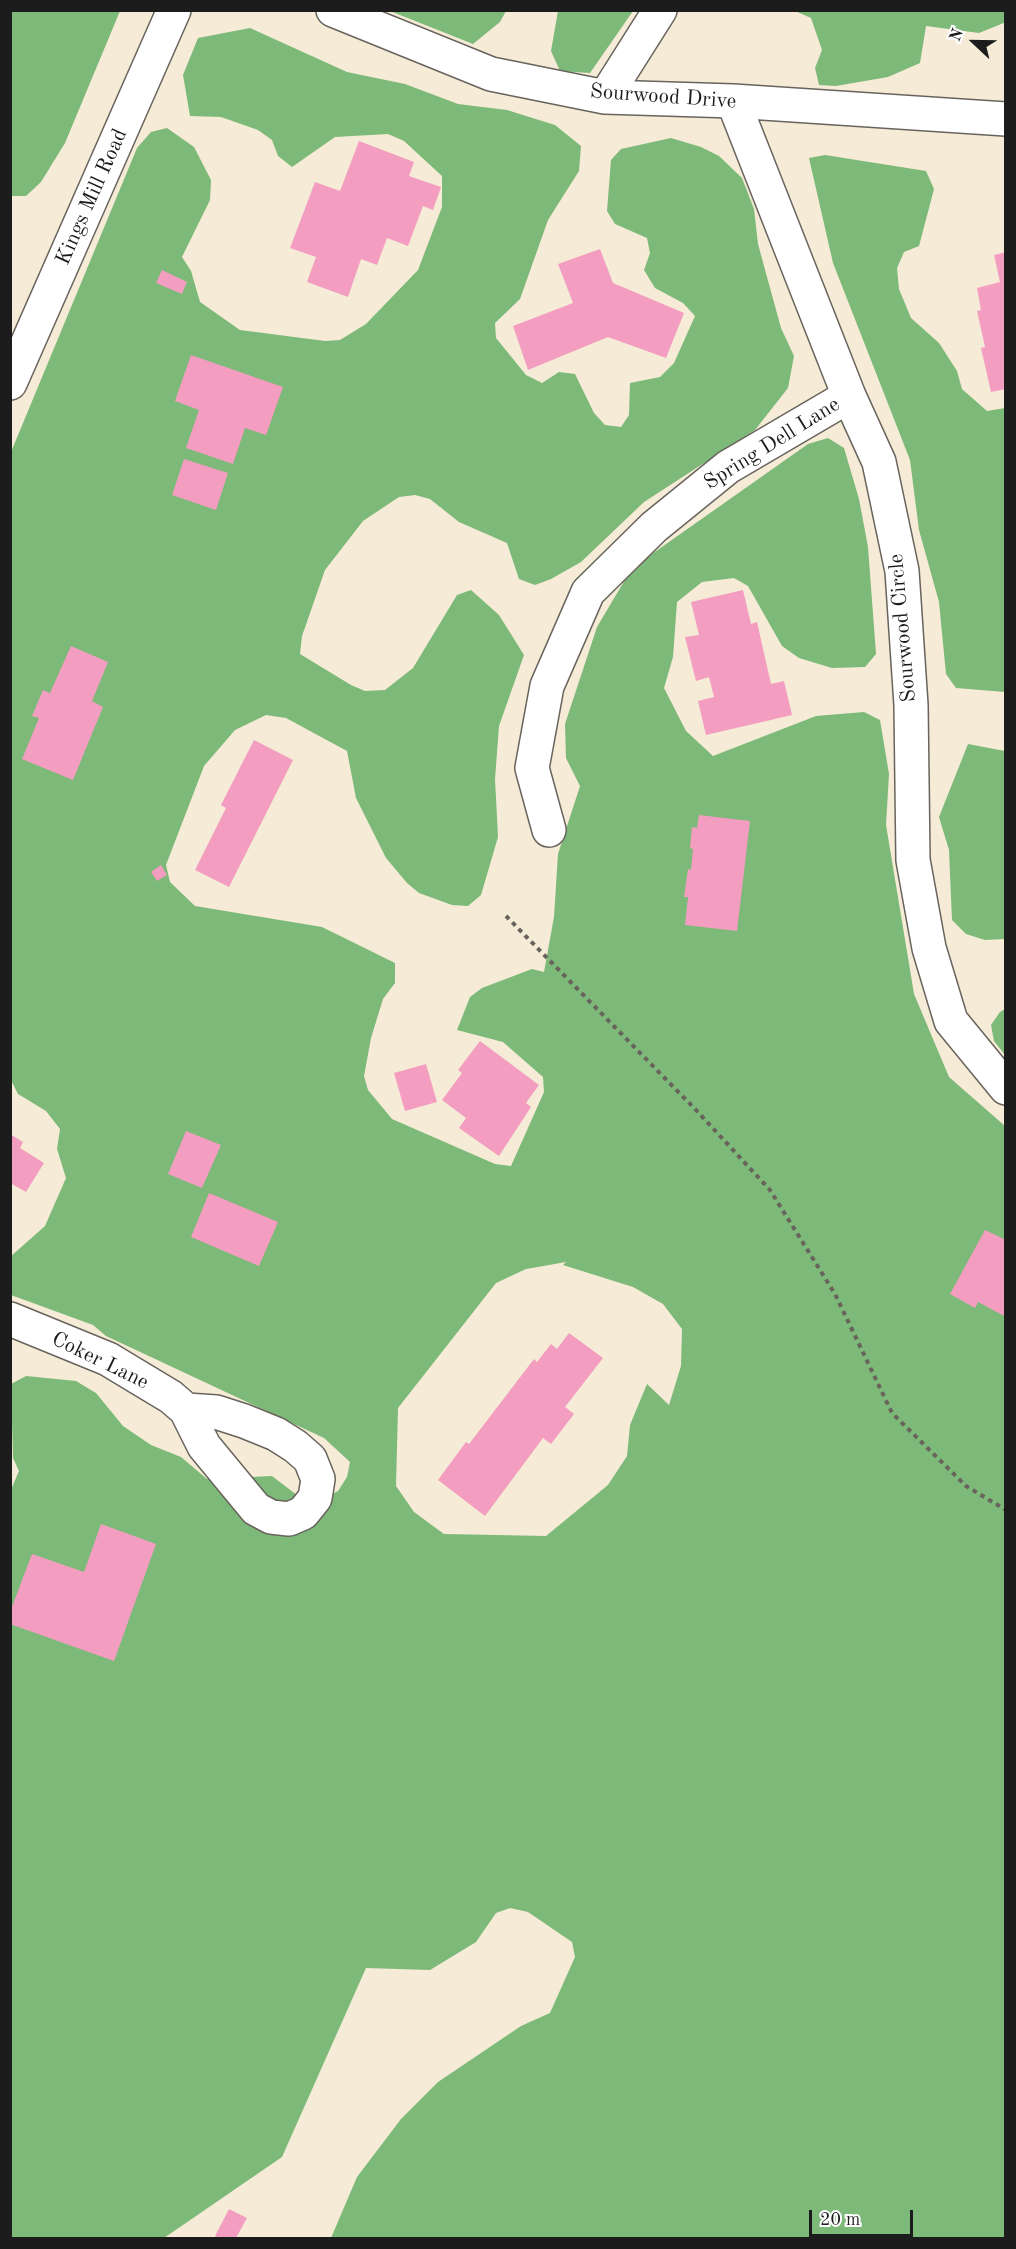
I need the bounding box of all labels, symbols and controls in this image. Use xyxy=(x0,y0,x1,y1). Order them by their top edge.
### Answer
north arrow xyxy=(944,12,1004,72)
text: N xyxy=(948,27,967,44)
street label: Sourwood Drive xyxy=(589,79,737,115)
street label: Kings Mill Road xyxy=(51,125,133,269)
street label: Spring Dell Lane xyxy=(699,392,845,496)
street label: Sourwood Circle xyxy=(884,553,922,703)
street label: Coker Lane xyxy=(47,1327,153,1395)
scale bar xyxy=(812,2198,916,2236)
text: 20 m xyxy=(820,2211,860,2229)

